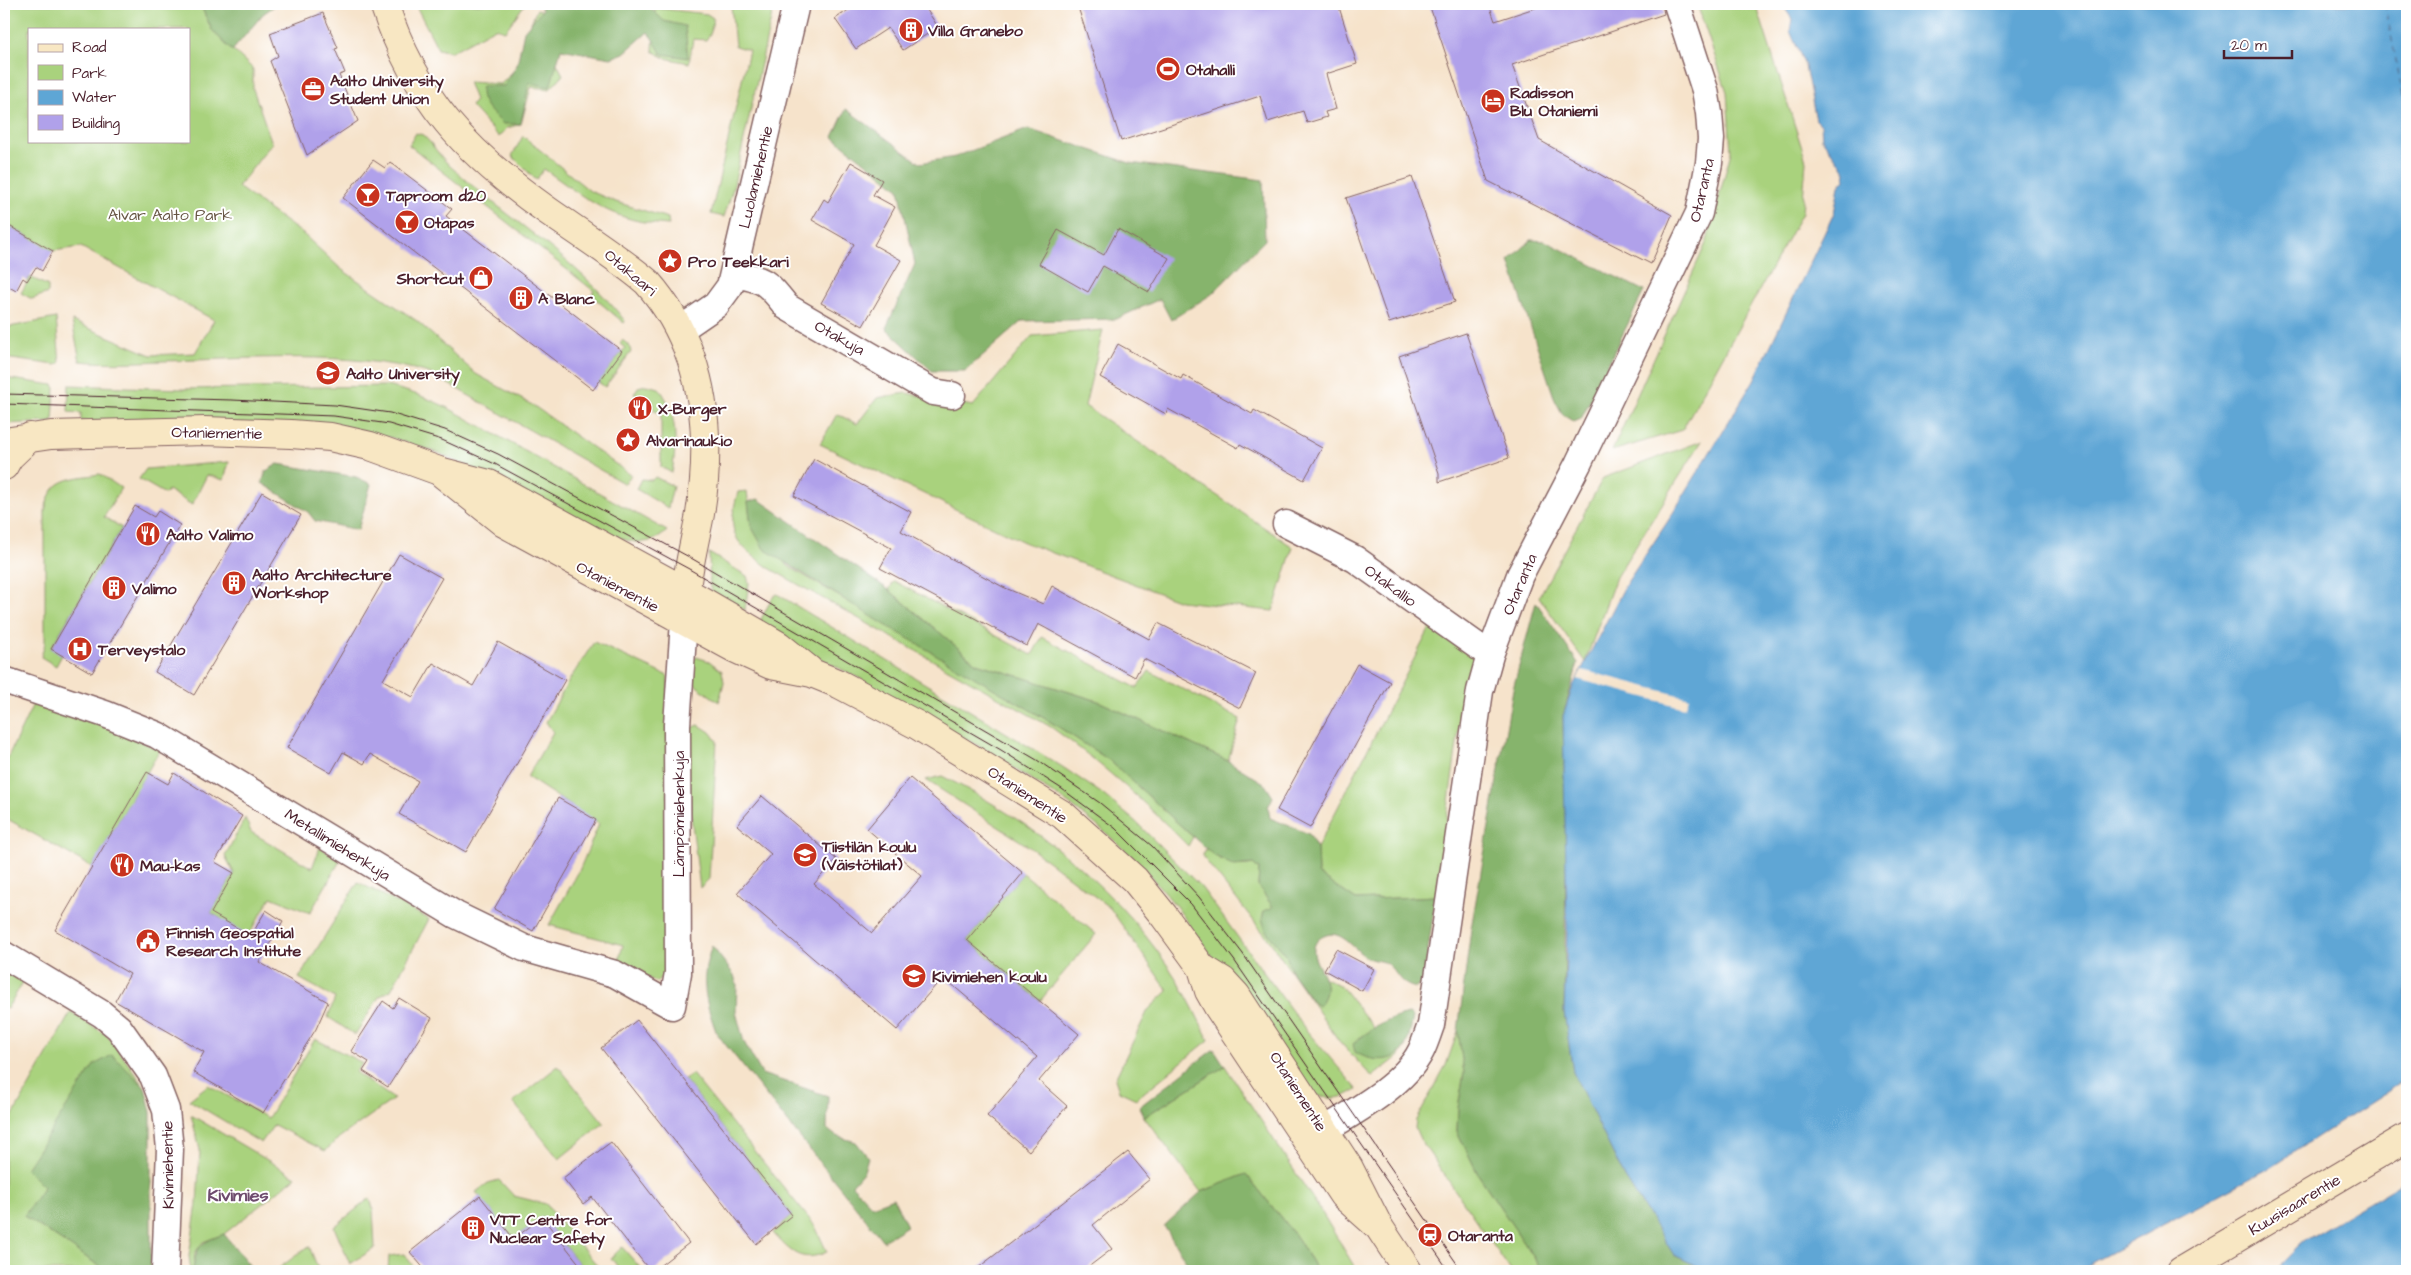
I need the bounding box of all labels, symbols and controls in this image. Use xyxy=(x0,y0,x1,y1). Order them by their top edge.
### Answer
building icon: Villa Granebo xyxy=(898,17,924,43)
place label: Villa Granebo xyxy=(927,20,1024,42)
legend xyxy=(28,28,190,142)
scale bar xyxy=(2224,28,2291,60)
text: 20 m xyxy=(2231,35,2267,56)
text: Road xyxy=(72,37,107,58)
sports icon: Otahalli xyxy=(1155,56,1181,82)
place label: Otahalli xyxy=(1186,59,1235,81)
text: Park xyxy=(72,63,107,84)
place label: Aalto University Student Union xyxy=(329,70,444,110)
office icon: Aalto University Student Union xyxy=(300,76,326,102)
place label: Radisson Blu Otaniemi xyxy=(1510,82,1598,122)
text: Water xyxy=(72,87,116,108)
hotel icon: Radisson Blu Otaniemi xyxy=(1480,88,1506,114)
text: Building xyxy=(72,113,120,135)
street label: Luolamiehentie xyxy=(734,123,779,231)
street label: Otaranta xyxy=(1684,156,1720,224)
bar icon: Taproom d20 xyxy=(355,182,381,208)
place label: Taproom d20 xyxy=(385,185,486,207)
park label: Alvar Aalto Park xyxy=(108,204,232,226)
bar icon: Otapas xyxy=(394,209,420,235)
place label: Otapas xyxy=(424,212,474,234)
street label: Otakaari xyxy=(599,244,662,302)
place icon: Pro Teekkari xyxy=(657,248,683,274)
place label: Pro Teekkari xyxy=(688,251,789,273)
shop icon: Shortcut xyxy=(468,265,494,291)
place label: Shortcut xyxy=(396,268,465,290)
building icon: A Blanc xyxy=(508,285,534,311)
place label: A Blanc xyxy=(538,288,596,310)
street label: Otakuja xyxy=(810,315,869,361)
school or university icon: Aalto University xyxy=(315,360,341,386)
place label: Aalto University xyxy=(346,363,460,386)
restaurant icon: X-Burger xyxy=(627,395,653,421)
place label: X-Burger xyxy=(658,398,727,422)
street label: Otaniementie xyxy=(171,421,263,445)
place icon: Alvarinaukio xyxy=(615,427,641,453)
place label: Alvarinaukio xyxy=(646,430,733,452)
restaurant icon: Aalto Valimo xyxy=(135,521,161,547)
place label: Aalto Valimo xyxy=(166,524,254,546)
street label: Otaranta xyxy=(1497,550,1543,619)
street label: Otaniementie xyxy=(572,556,663,618)
street label: Otakallio xyxy=(1360,559,1421,612)
place label: Aalto Architecture Workshop xyxy=(251,564,392,604)
building icon: Aalto Architecture Workshop xyxy=(221,570,247,596)
building icon: Valimo xyxy=(101,575,127,601)
place label: Valimo xyxy=(131,578,178,600)
hospital icon: Terveystalo xyxy=(67,636,93,662)
place label: Terveystalo xyxy=(97,639,186,662)
street label: Lämpömiehenkuja xyxy=(668,751,690,877)
street label: Otaniementie xyxy=(983,761,1072,829)
street label: Metallimiehenkuja xyxy=(280,803,395,886)
place label: Tiistilän koulu (Väistötilat) xyxy=(821,836,916,876)
school or university icon: Tiistilän koulu (Väistötilat) xyxy=(792,842,818,868)
restaurant icon: Mau-kas xyxy=(109,852,135,878)
place label: Mau-kas xyxy=(140,855,200,877)
place label: Finnish Geospatial Research Institute xyxy=(166,922,302,962)
public building icon: Finnish Geospatial Research Institute xyxy=(135,928,161,954)
school or university icon: Kivimiehen koulu xyxy=(901,963,927,989)
place label: Kivimiehen koulu xyxy=(932,966,1047,988)
street label: Otaniementie xyxy=(1264,1047,1332,1136)
street label: Kivimiehentie xyxy=(156,1120,180,1209)
street label: Kuusisaarentie xyxy=(2244,1169,2345,1241)
district label: Kivimies xyxy=(207,1183,269,1208)
place label: VTT Centre for Nuclear Safety xyxy=(489,1209,612,1250)
building icon: VTT Centre for Nuclear Safety xyxy=(460,1215,486,1241)
station icon: Otaranta xyxy=(1417,1222,1443,1248)
place label: Otaranta xyxy=(1448,1225,1514,1247)

